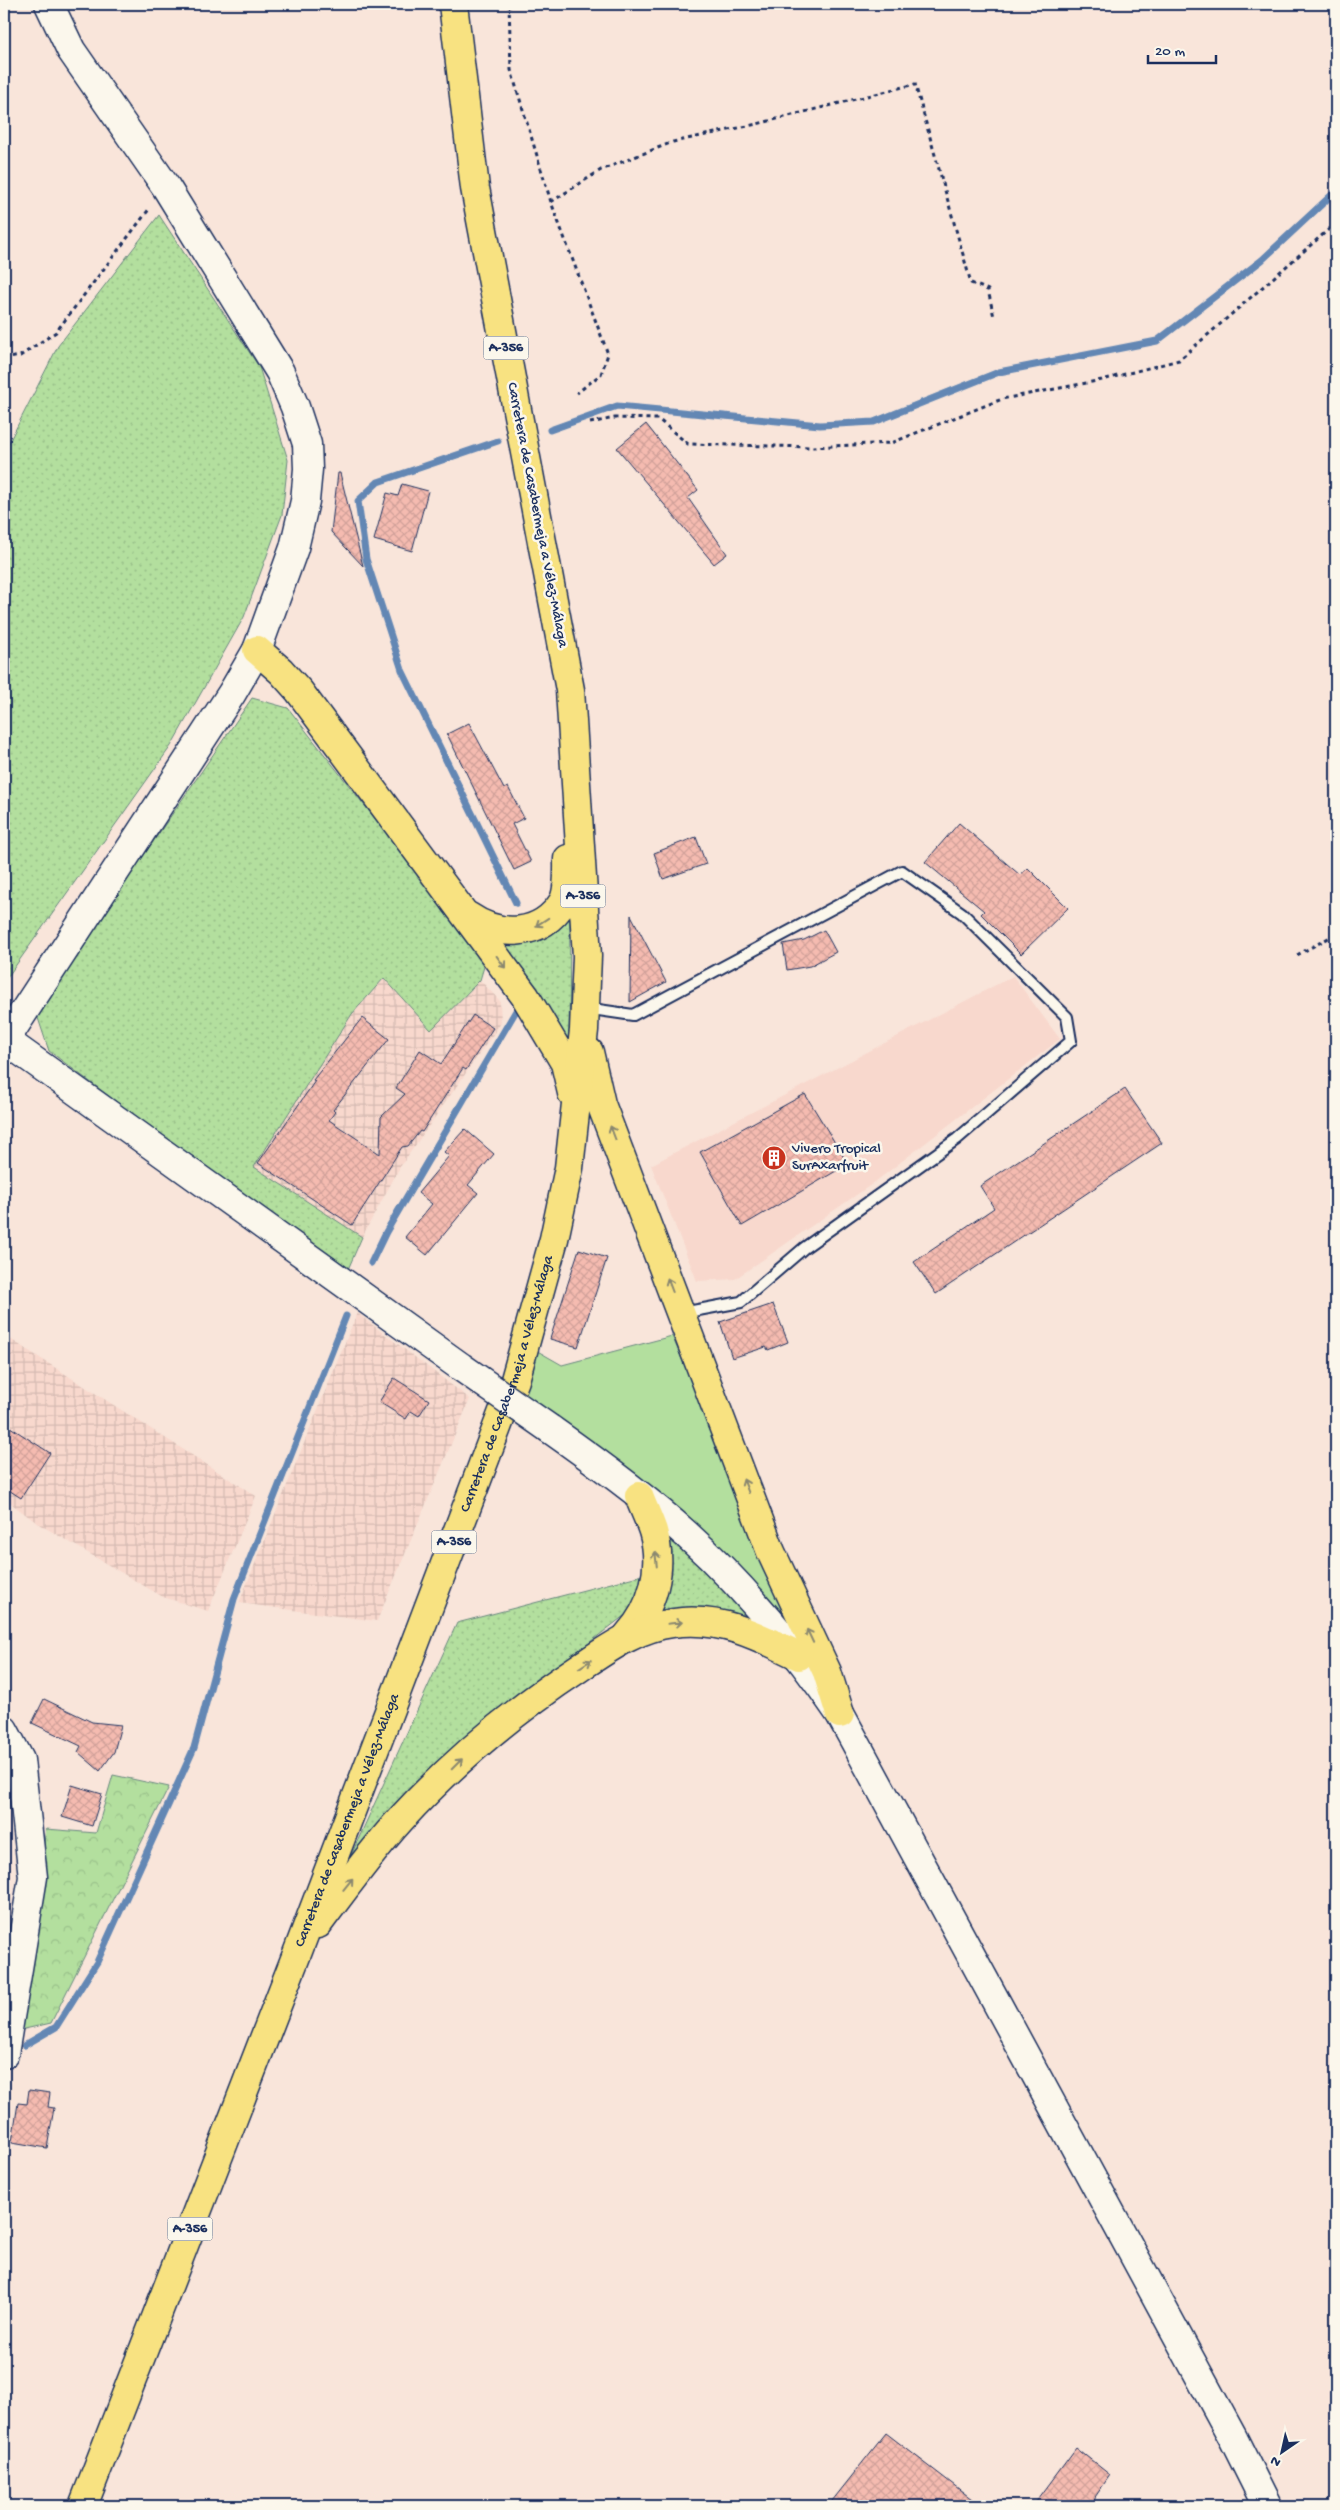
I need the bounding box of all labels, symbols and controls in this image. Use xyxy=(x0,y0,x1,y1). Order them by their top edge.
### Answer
scale bar xyxy=(1148,32,1215,64)
text: 20 m xyxy=(1155,43,1185,61)
road number: A-356 xyxy=(484,336,528,359)
street label: Carretera de Casabermeja a Vélez-Málaga xyxy=(502,381,572,650)
road number: A-356 xyxy=(560,884,606,908)
one-way arrow xyxy=(535,917,549,927)
one-way arrow xyxy=(496,955,506,969)
one-way arrow xyxy=(607,1126,617,1141)
place label: Vivero Tropical SurAxarfruit xyxy=(791,1140,881,1175)
building icon: Vivero Tropical SurAxarfruit xyxy=(761,1145,787,1171)
street label: Carretera de Casabermeja a Vélez-Málaga xyxy=(457,1253,558,1515)
one-way arrow xyxy=(665,1278,674,1293)
one-way arrow xyxy=(741,1479,750,1494)
road number: A-356 xyxy=(432,1530,476,1554)
one-way arrow xyxy=(651,1552,661,1568)
one-way arrow xyxy=(667,1618,683,1628)
one-way arrow xyxy=(805,1629,814,1644)
one-way arrow xyxy=(578,1659,592,1669)
street label: Carretera de Casabermeja a Vélez-Málaga xyxy=(291,1690,404,1950)
one-way arrow xyxy=(451,1757,463,1770)
one-way arrow xyxy=(343,1878,354,1891)
road number: A-356 xyxy=(168,2218,212,2240)
north arrow xyxy=(1258,2428,1308,2478)
text: N xyxy=(1268,2451,1285,2470)

